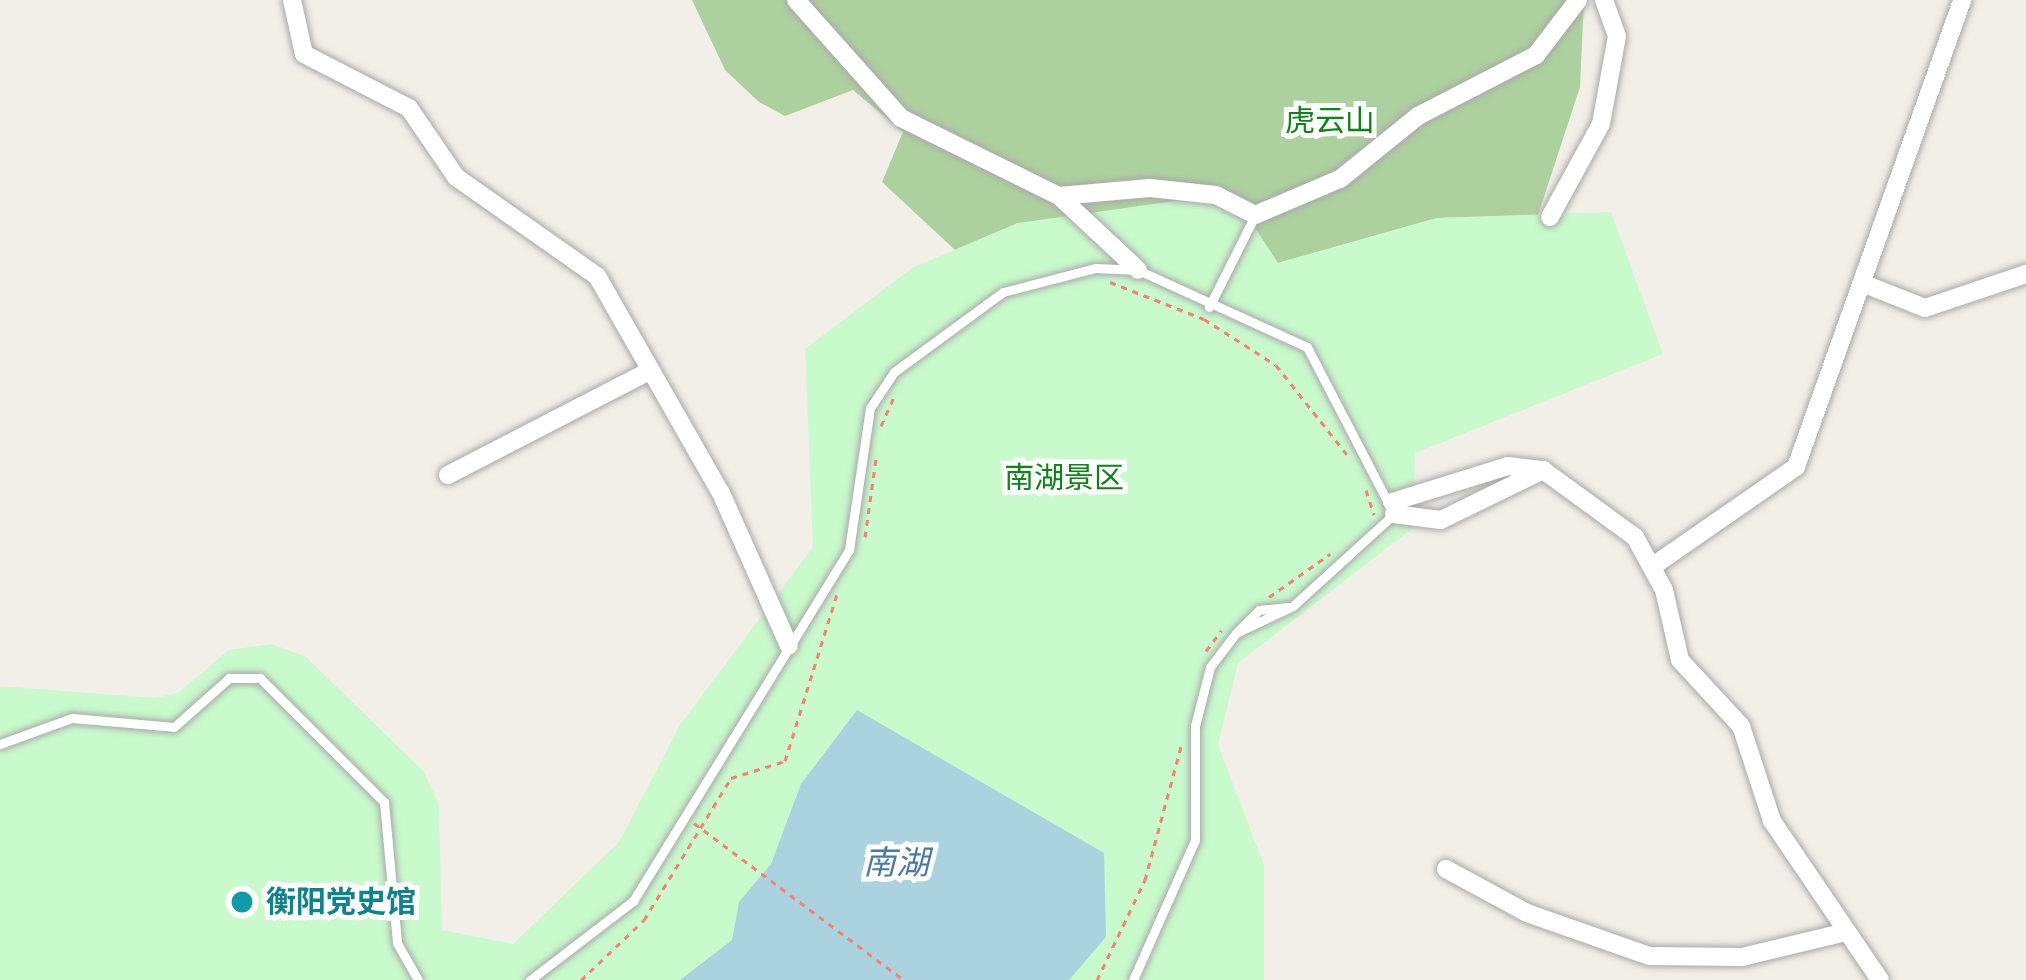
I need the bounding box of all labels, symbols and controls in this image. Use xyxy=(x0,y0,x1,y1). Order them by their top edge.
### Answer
park label: 虎云山 xyxy=(1285,103,1375,139)
park label: 南湖景区 xyxy=(1004,460,1124,496)
water label: 南湖 xyxy=(863,843,929,883)
place label: 衡阳党史馆 xyxy=(266,884,416,920)
marker: 衡阳党史馆 xyxy=(229,889,255,915)

